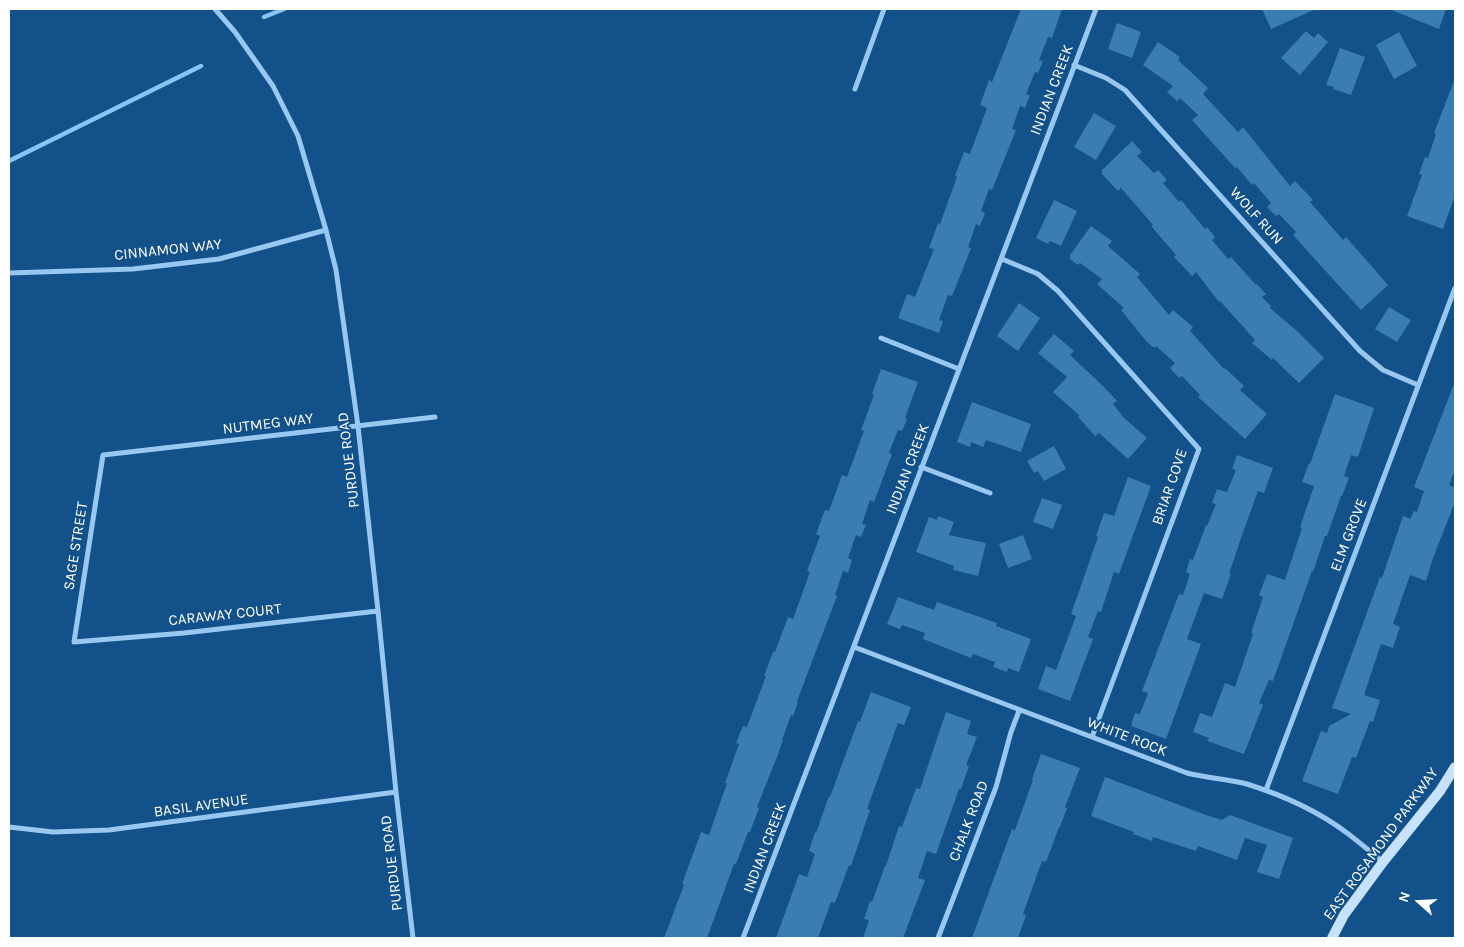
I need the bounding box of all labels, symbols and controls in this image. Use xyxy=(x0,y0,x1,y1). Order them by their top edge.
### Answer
street label: INDIAN CREEK xyxy=(1027,42,1077,138)
street label: WOLF RUN xyxy=(1226,184,1286,248)
street label: CINNAMON WAY xyxy=(113,235,223,265)
street label: NUTMEG WAY xyxy=(222,410,314,438)
street label: PURDUE ROAD xyxy=(334,411,364,509)
street label: INDIAN CREEK xyxy=(883,421,933,517)
street label: BRIAR COVE xyxy=(1149,446,1191,528)
street label: ELM GROVE xyxy=(1327,496,1371,574)
street label: SAGE STREET xyxy=(60,500,92,592)
street label: CARAWAY COURT xyxy=(168,600,282,630)
street label: WHITE ROCK xyxy=(1084,713,1170,761)
street label: EAST ROSAMOND PARKWAY xyxy=(1320,764,1442,924)
street label: CHALK ROAD xyxy=(945,778,993,864)
street label: BASIL AVENUE xyxy=(153,790,249,822)
street label: INDIAN CREEK xyxy=(740,800,790,896)
street label: PURDUE ROAD xyxy=(377,814,407,912)
north arrow xyxy=(1394,877,1444,927)

